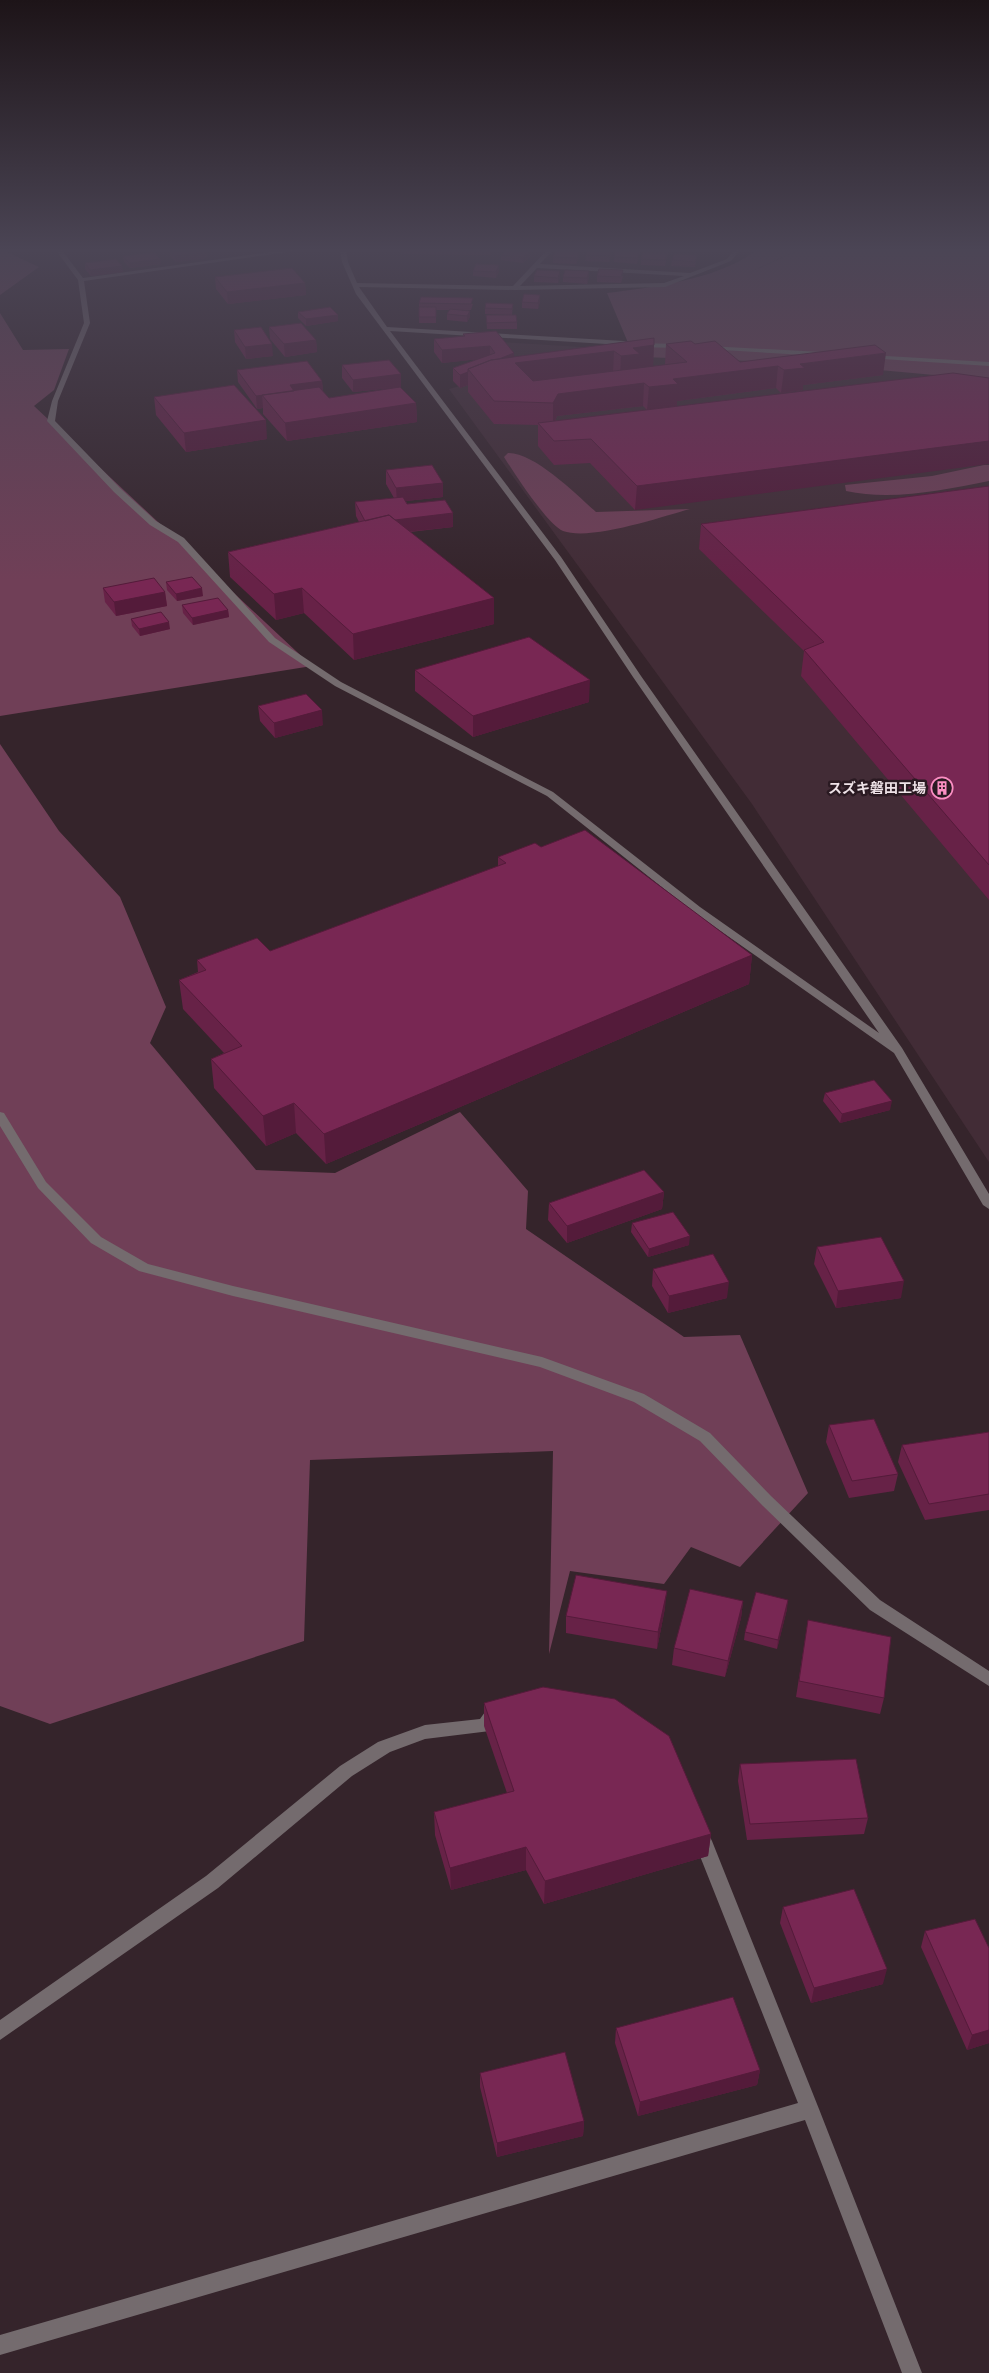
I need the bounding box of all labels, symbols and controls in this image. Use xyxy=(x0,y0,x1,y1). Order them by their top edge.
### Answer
building icon: スズキ磐田工場 xyxy=(930,776,954,800)
place label: スズキ磐田工場 xyxy=(828,779,926,796)

